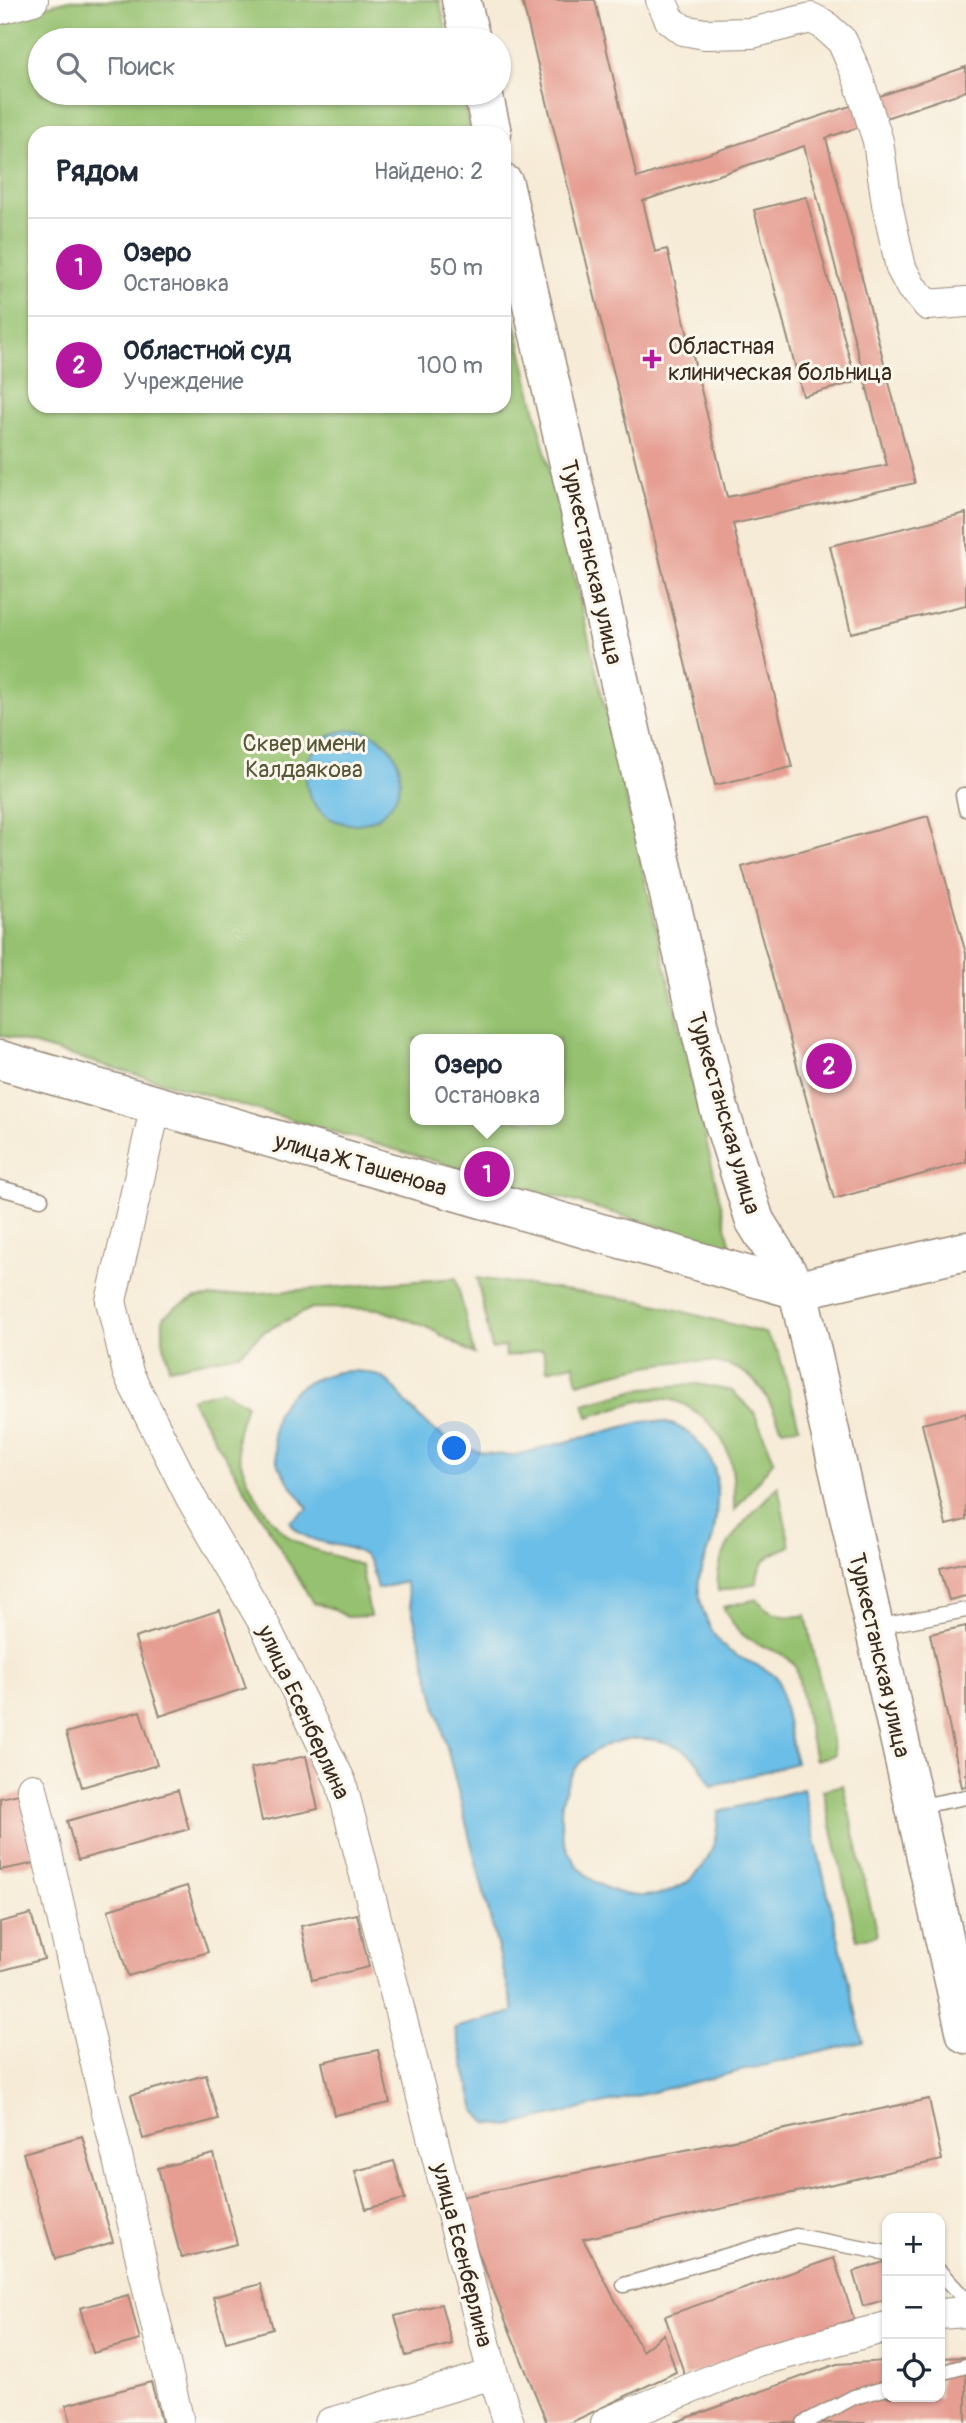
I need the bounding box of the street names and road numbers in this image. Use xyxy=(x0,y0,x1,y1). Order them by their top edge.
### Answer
street label: Туркестанская улица xyxy=(554,457,629,667)
street label: Туркестанская улица xyxy=(682,1009,767,1218)
street label: улица Ж.Ташенова xyxy=(270,1126,450,1203)
street label: Туркестанская улица xyxy=(842,1550,917,1760)
street label: улица Есенберлина xyxy=(250,1620,357,1804)
street label: улица Есенберлина xyxy=(425,2159,499,2350)

